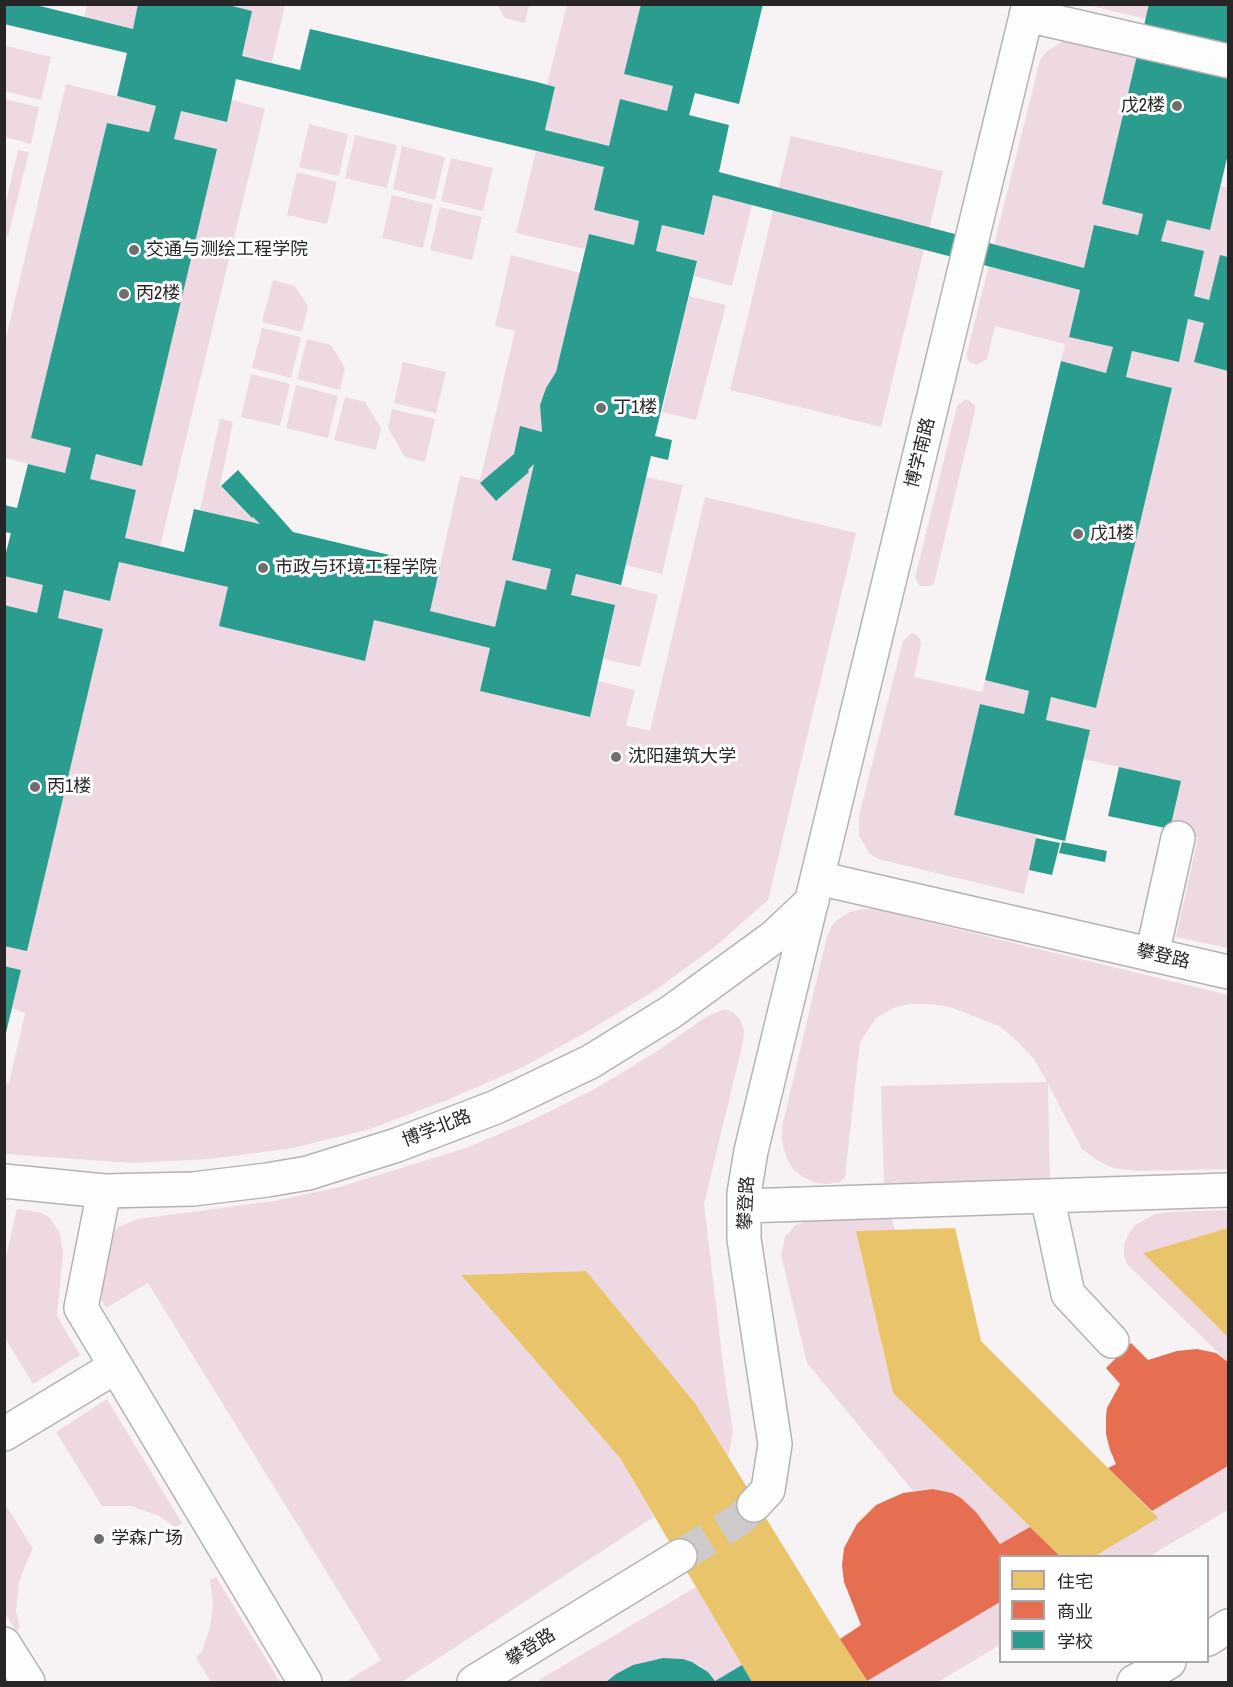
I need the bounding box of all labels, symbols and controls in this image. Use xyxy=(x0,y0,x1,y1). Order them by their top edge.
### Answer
place label: 戊2楼 xyxy=(1121,95,1165,117)
marker: 戊2楼 xyxy=(1170,99,1184,113)
place label: 交通与测绘工程学院 xyxy=(146,239,308,261)
marker: 交通与测绘工程学院 xyxy=(127,243,141,257)
place label: 丙2楼 xyxy=(136,283,180,305)
marker: 丙2楼 xyxy=(117,287,131,301)
place label: 丁1楼 xyxy=(613,397,657,419)
marker: 丁1楼 xyxy=(594,401,608,415)
street label: 博学南路 xyxy=(902,415,940,491)
place label: 戊1楼 xyxy=(1090,523,1134,545)
marker: 戊1楼 xyxy=(1071,527,1085,541)
place label: 市政与环境工程学院 xyxy=(275,557,437,579)
marker: 市政与环境工程学院 xyxy=(256,561,270,575)
place label: 沈阳建筑大学 xyxy=(628,746,736,768)
marker: 沈阳建筑大学 xyxy=(609,750,623,764)
place label: 丙1楼 xyxy=(47,776,91,798)
marker: 丙1楼 xyxy=(28,780,42,794)
street label: 攀登路 xyxy=(1134,940,1192,974)
street label: 博学北路 xyxy=(400,1106,474,1152)
street label: 攀登路 xyxy=(735,1175,759,1231)
place label: 学森广场 xyxy=(111,1528,183,1550)
marker: 学森广场 xyxy=(92,1532,106,1546)
legend xyxy=(999,1555,1209,1663)
text: 住宅 xyxy=(1057,1569,1093,1594)
text: 商业 xyxy=(1057,1599,1093,1624)
street label: 攀登路 xyxy=(502,1625,560,1671)
text: 学校 xyxy=(1057,1629,1093,1654)

